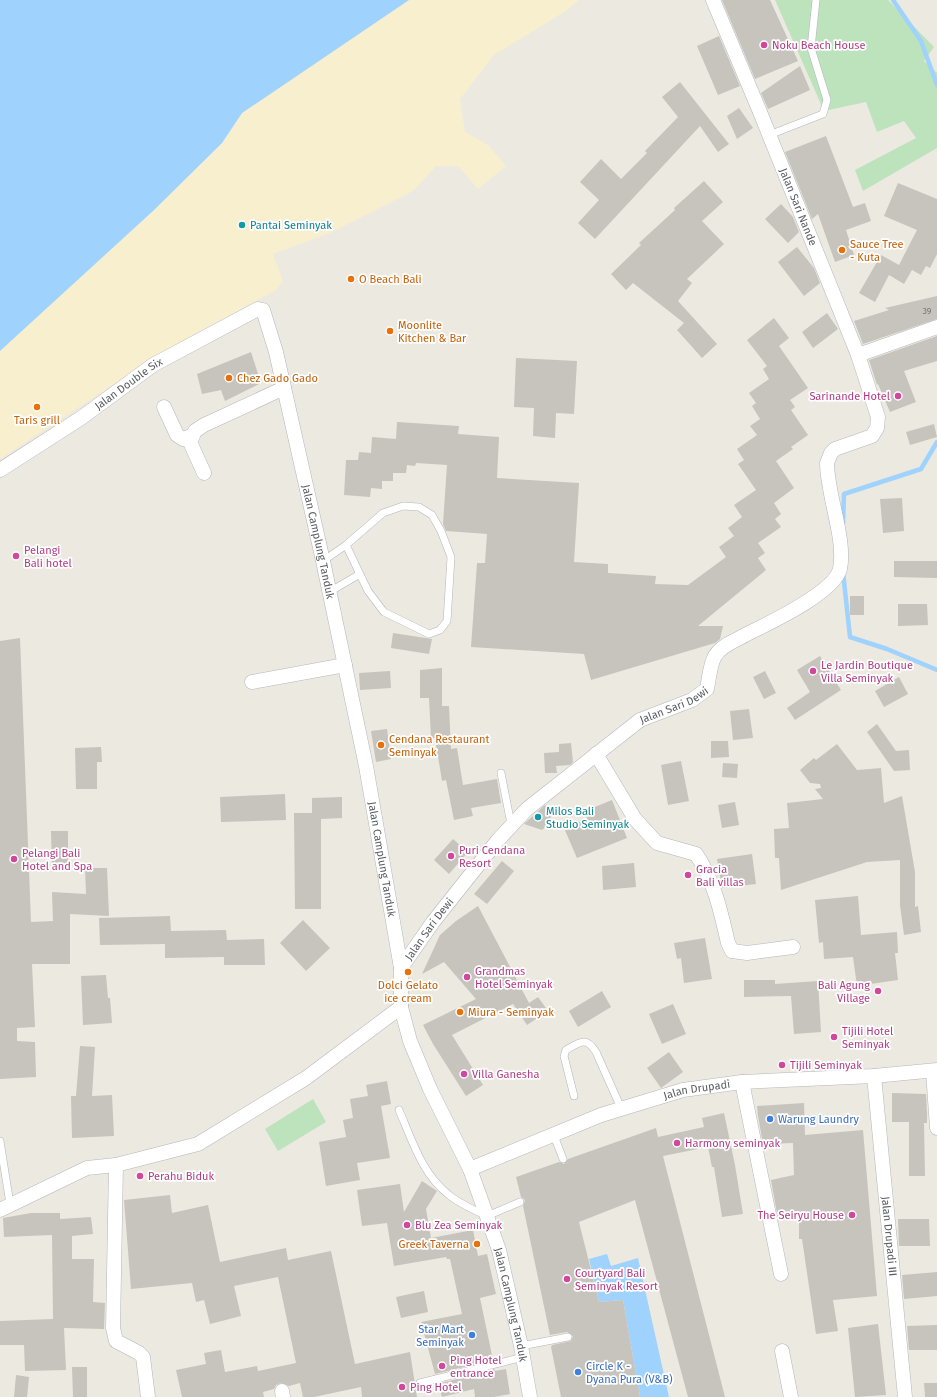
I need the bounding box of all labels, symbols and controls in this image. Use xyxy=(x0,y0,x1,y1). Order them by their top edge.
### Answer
place label: Noku Beach House xyxy=(772,39,865,52)
marker: Noku Beach House xyxy=(759,40,769,50)
street label: Jalan Sari Nande xyxy=(777,166,819,248)
place label: Pantai Seminyak xyxy=(250,219,332,232)
marker: Pantai Seminyak xyxy=(237,220,247,230)
place label: Sauce Tree - Kuta xyxy=(850,238,904,264)
marker: Sauce Tree - Kuta xyxy=(837,245,847,255)
place label: O Beach Bali xyxy=(359,273,422,286)
marker: O Beach Bali xyxy=(346,274,356,284)
house number: 39 xyxy=(922,306,932,316)
place label: Moonlite Kitchen & Bar xyxy=(398,319,467,345)
marker: Moonlite Kitchen & Bar xyxy=(385,326,395,336)
street label: Jalan Double Six xyxy=(92,354,165,412)
place label: Chez Gado Gado xyxy=(237,372,318,385)
marker: Chez Gado Gado xyxy=(224,373,234,383)
place label: Sarinande Hotel xyxy=(809,390,890,403)
marker: Sarinande Hotel xyxy=(893,391,903,401)
marker: Taris grill xyxy=(32,402,42,412)
place label: Taris grill xyxy=(14,414,60,427)
street label: Jalan Camplung Tanduk xyxy=(299,483,337,600)
place label: Pelangi Bali hotel xyxy=(24,544,72,570)
marker: Pelangi Bali hotel xyxy=(11,551,21,561)
place label: Le Jardin Boutique Villa Seminyak xyxy=(821,659,913,685)
marker: Le Jardin Boutique Villa Seminyak xyxy=(808,666,818,676)
street label: Jalan Sari Dewi xyxy=(638,684,711,726)
place label: Cendana Restaurant Seminyak xyxy=(389,733,489,759)
marker: Cendana Restaurant Seminyak xyxy=(376,740,386,750)
street label: Jalan Camplung Tanduk xyxy=(366,801,399,918)
place label: Milos Bali Studio Seminyak xyxy=(546,805,629,831)
marker: Milos Bali Studio Seminyak xyxy=(533,812,543,822)
place label: Puri Cendana Resort xyxy=(459,844,525,870)
place label: Pelangi Bali Hotel and Spa xyxy=(22,847,92,873)
marker: Puri Cendana Resort xyxy=(446,851,456,861)
marker: Pelangi Bali Hotel and Spa xyxy=(9,854,19,864)
place label: Gracia Bali villas xyxy=(696,863,744,889)
marker: Gracia Bali villas xyxy=(683,870,693,880)
street label: Jalan Sari Dewi xyxy=(402,895,456,963)
place label: Grandmas Hotel Seminyak xyxy=(475,965,553,991)
marker: Dolci Gelato ice cream xyxy=(403,967,413,977)
marker: Grandmas Hotel Seminyak xyxy=(462,972,472,982)
place label: Dolci Gelato ice cream xyxy=(378,979,438,1005)
place label: Bali Agung Village xyxy=(818,979,870,1005)
marker: Bali Agung Village xyxy=(873,986,883,996)
place label: Miura - Seminyak xyxy=(468,1006,554,1019)
marker: Miura - Seminyak xyxy=(455,1007,465,1017)
place label: Tijili Hotel Seminyak xyxy=(842,1025,893,1051)
marker: Tijili Hotel Seminyak xyxy=(829,1032,839,1042)
place label: Tijili Seminyak xyxy=(790,1059,862,1072)
marker: Tijili Seminyak xyxy=(777,1060,787,1070)
place label: Villa Ganesha xyxy=(472,1068,539,1081)
marker: Villa Ganesha xyxy=(459,1069,469,1079)
street label: Jalan Drupadi xyxy=(662,1077,731,1102)
place label: Warung Laundry xyxy=(778,1113,859,1126)
marker: Warung Laundry xyxy=(765,1114,775,1124)
place label: Harmony seminyak xyxy=(685,1137,781,1150)
marker: Harmony seminyak xyxy=(672,1138,682,1148)
place label: Perahu Biduk xyxy=(148,1170,214,1183)
marker: Perahu Biduk xyxy=(135,1171,145,1181)
street label: Jalan Drupadi III xyxy=(879,1196,900,1277)
place label: The Seiryu House xyxy=(757,1209,844,1222)
marker: The Seiryu House xyxy=(847,1210,857,1220)
place label: Blu Zea Seminyak xyxy=(415,1219,503,1232)
marker: Blu Zea Seminyak xyxy=(402,1220,412,1230)
place label: Greek Taverna xyxy=(399,1238,469,1251)
marker: Greek Taverna xyxy=(472,1239,482,1249)
street label: Jalan Camplung Tanduk xyxy=(492,1246,530,1363)
place label: Courtyard Bali Seminyak Resort xyxy=(575,1267,658,1293)
marker: Courtyard Bali Seminyak Resort xyxy=(562,1274,572,1284)
place label: Star Mart Seminyak xyxy=(416,1323,464,1349)
marker: Star Mart Seminyak xyxy=(467,1330,477,1340)
place label: Ping Hotel entrance xyxy=(450,1354,502,1380)
place label: Circle K - Dyana Pura (V&B) xyxy=(586,1360,673,1386)
marker: Ping Hotel entrance xyxy=(437,1361,447,1371)
marker: Circle K - Dyana Pura (V&B) xyxy=(573,1367,583,1377)
place label: Ping Hotel xyxy=(410,1381,462,1394)
marker: Ping Hotel xyxy=(397,1382,407,1392)

